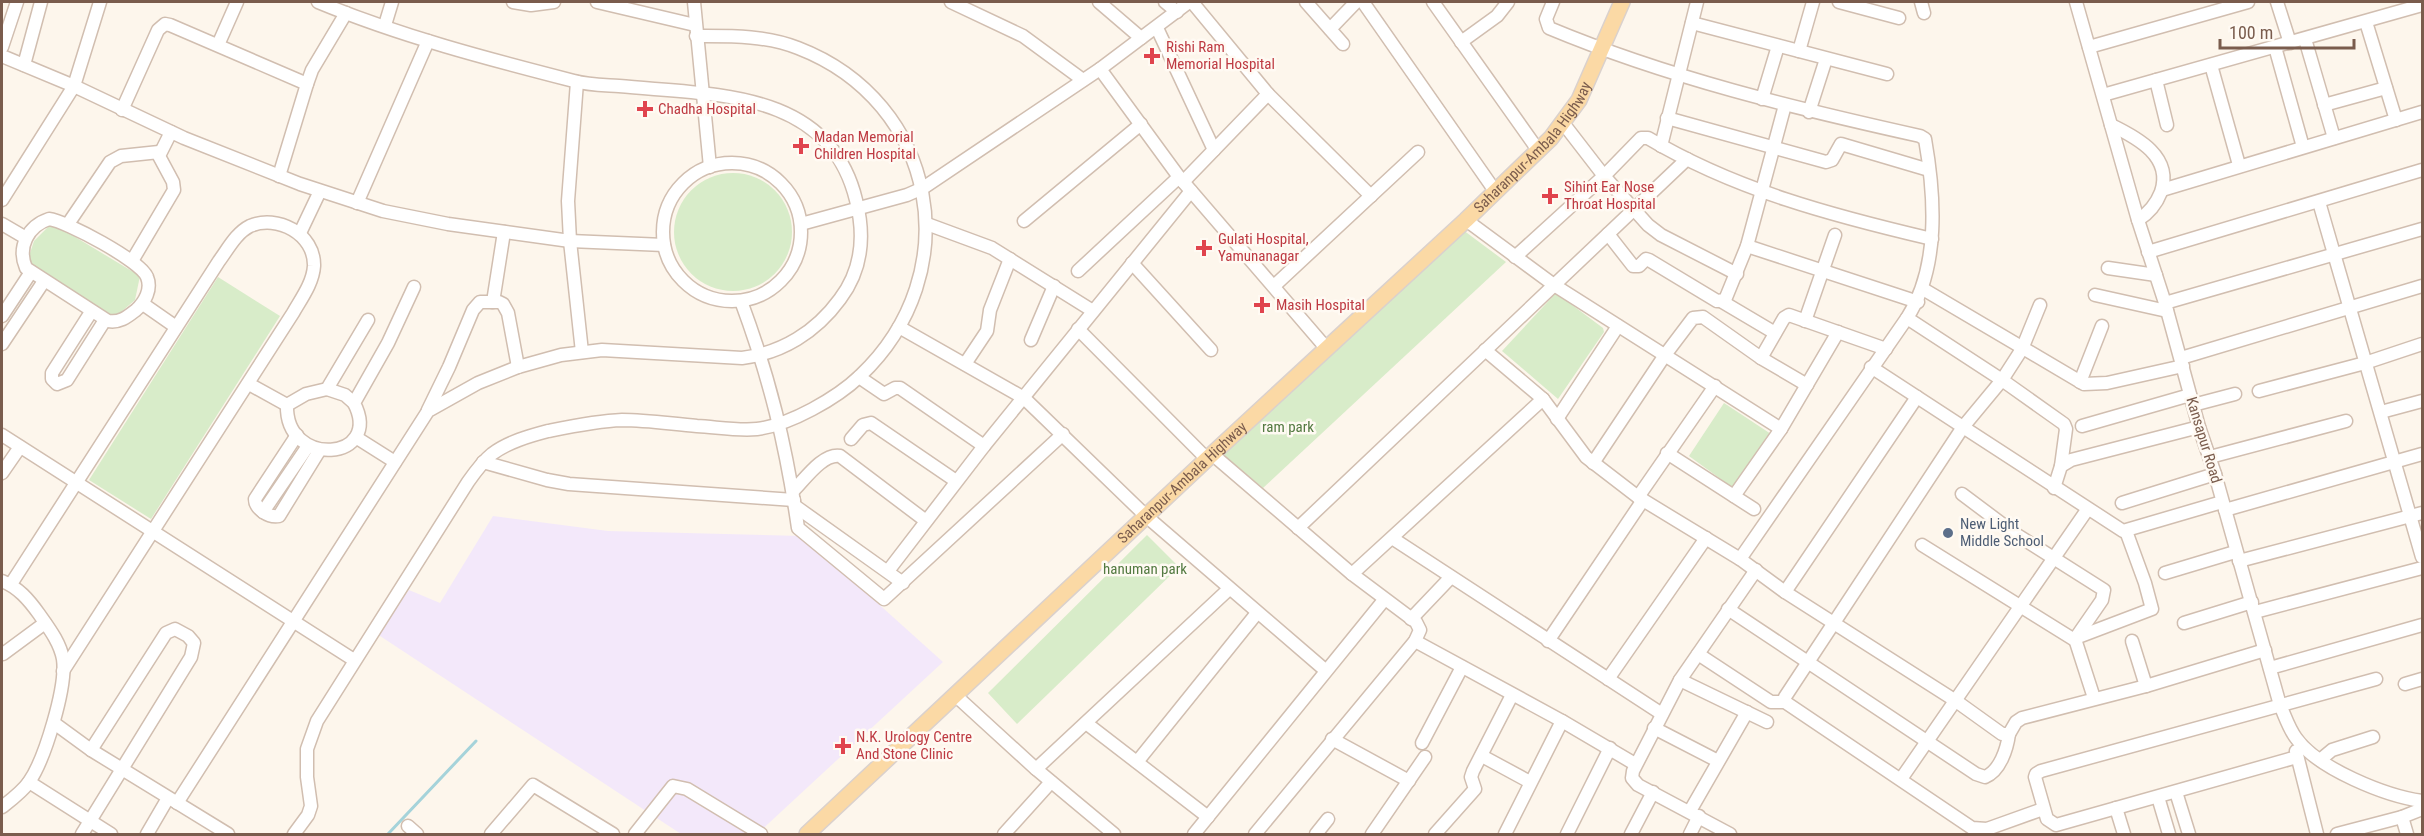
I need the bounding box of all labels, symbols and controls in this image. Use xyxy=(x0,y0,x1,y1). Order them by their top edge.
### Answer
scale bar xyxy=(2220,12,2354,50)
text: 100 m xyxy=(2229,22,2273,43)
place label: Rishi Ram Memorial Hospital xyxy=(1166,38,1275,73)
marker: Rishi Ram Memorial Hospital xyxy=(1143,47,1161,65)
street label: Saharanpur-Ambala Highway xyxy=(1470,79,1595,217)
marker: Chadha Hospital xyxy=(636,100,654,118)
place label: Chadha Hospital xyxy=(658,100,756,118)
place label: Madan Memorial Children Hospital xyxy=(814,128,916,163)
marker: Madan Memorial Children Hospital xyxy=(792,137,810,155)
place label: Sihint Ear Nose Throat Hospital xyxy=(1564,178,1656,213)
marker: Sihint Ear Nose Throat Hospital xyxy=(1541,187,1559,205)
place label: Gulati Hospital, Yamunanagar xyxy=(1218,230,1309,265)
marker: Gulati Hospital, Yamunanagar xyxy=(1195,239,1213,257)
marker: Masih Hospital xyxy=(1253,296,1271,314)
place label: Masih Hospital xyxy=(1276,296,1365,314)
street label: Kansapur Road xyxy=(2182,395,2226,485)
street label: Saharanpur-Ambala Highway xyxy=(1114,418,1250,547)
park label: ram park xyxy=(1262,418,1314,436)
place label: New Light Middle School xyxy=(1960,515,2044,550)
marker: New Light Middle School xyxy=(1941,526,1955,540)
park label: hanuman park xyxy=(1103,560,1187,578)
place label: N.K. Urology Centre And Stone Clinic xyxy=(856,728,972,763)
marker: N.K. Urology Centre And Stone Clinic xyxy=(834,737,852,755)

